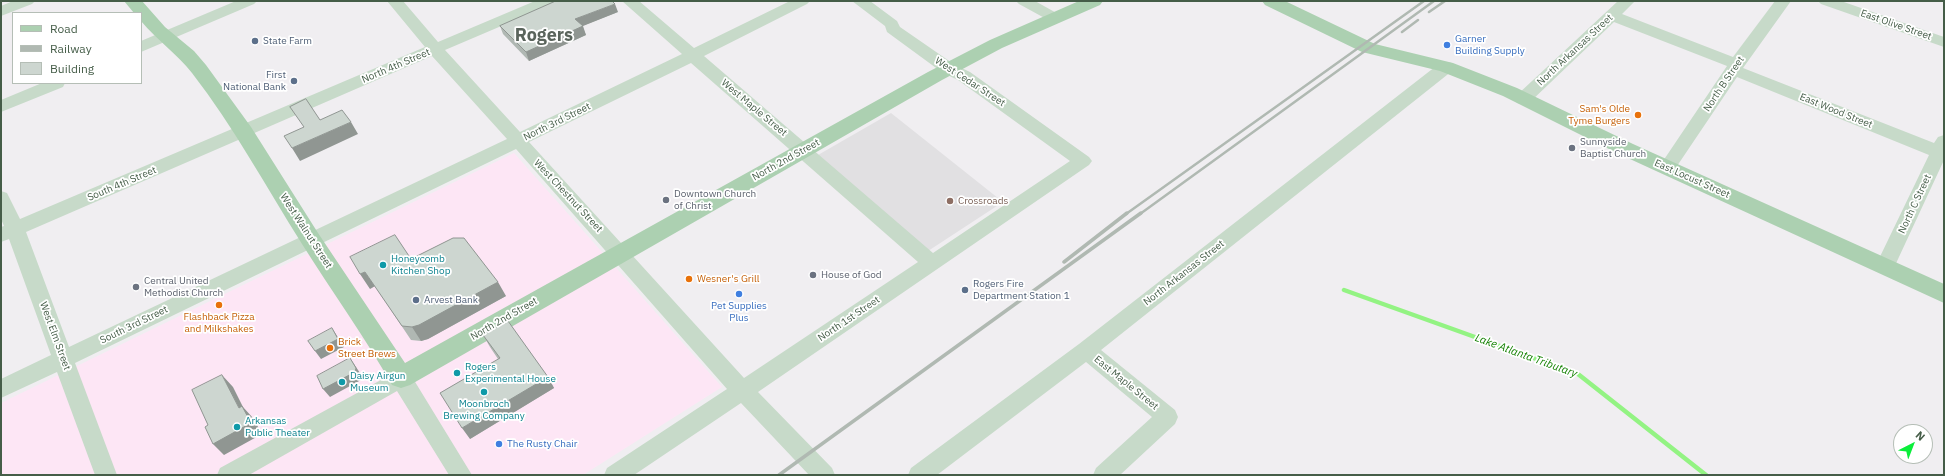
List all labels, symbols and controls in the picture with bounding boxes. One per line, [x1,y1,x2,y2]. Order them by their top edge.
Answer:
street label: East Olive Street [1859,7,1933,43]
legend [12,12,142,84]
street label: North Arkansas Street [1535,12,1615,88]
text: Road [50,21,78,36]
district label: Rogers [515,25,573,47]
place label: Garner Building Supply [1455,33,1525,56]
place label: State Farm [263,35,312,47]
marker: State Farm [250,36,260,46]
marker: Garner Building Supply [1442,40,1452,50]
text: Railway [50,41,92,56]
street label: North 4th Street [360,46,432,86]
street label: North B Street [1701,54,1747,114]
street label: West Cedar Street [933,55,1007,109]
text: Building [50,61,94,76]
place label: First National Bank [223,69,286,92]
marker: First National Bank [289,76,299,86]
street label: West Maple Street [719,77,789,139]
street label: East Wood Street [1798,91,1874,131]
street label: North 3rd Street [522,101,592,143]
place label: Sam's Olde Tyme Burgers [1568,103,1630,126]
marker: Sam's Olde Tyme Burgers [1633,110,1643,120]
place label: Sunnyside Baptist Church [1580,136,1646,160]
street label: North 2nd Street [750,137,822,183]
marker: Sunnyside Baptist Church [1567,143,1577,153]
street label: West Chestnut Street [531,157,605,235]
street label: East Locust Street [1652,157,1732,201]
street label: South 4th Street [86,164,158,204]
street label: North C Street [1896,172,1934,236]
place label: Downtown Church of Christ [674,188,756,212]
street label: West Walnut Street [277,191,335,271]
marker: Downtown Church of Christ [661,195,671,205]
place label: Crossroads [958,195,1008,207]
marker: Crossroads [945,196,955,206]
street label: North Arkansas Street [1141,238,1227,308]
place label: Honeycomb Kitchen Shop [391,253,450,276]
marker: Honeycomb Kitchen Shop [378,260,388,270]
place label: House of God [821,269,882,281]
marker: House of God [808,270,818,280]
place label: Wesner's Grill [697,273,759,285]
marker: Wesner's Grill [684,274,694,284]
place label: Central United Methodist Church [144,275,223,298]
place label: Rogers Fire Department Station 1 [973,278,1070,302]
marker: Central United Methodist Church [131,282,141,292]
marker: Rogers Fire Department Station 1 [960,285,970,295]
marker: Pet Supplies Plus [734,289,744,299]
place label: Arvest Bank [424,294,478,306]
street label: North 1st Street [816,294,882,344]
marker: Arvest Bank [411,295,421,305]
street label: North 2nd Street [468,295,540,343]
street label: West Elm Street [37,300,73,372]
marker: Flashback Pizza and Milkshakes [214,300,224,310]
place label: Pet Supplies Plus [711,300,767,324]
street label: South 3rd Street [98,303,170,347]
place label: Flashback Pizza and Milkshakes [183,311,255,334]
water label: Lake Atlanta Tributary [1473,331,1579,381]
place label: Brick Street Brews [338,336,396,360]
marker: Brick Street Brews [325,343,335,353]
street label: East Maple Street [1091,353,1161,413]
place label: Rogers Experimental House [465,361,556,384]
marker: Rogers Experimental House [452,368,462,378]
place label: Daisy Airgun Museum [350,370,406,394]
marker: Daisy Airgun Museum [337,377,347,387]
marker: Moonbroch Brewing Company [479,387,489,397]
place label: Moonbroch Brewing Company [443,398,525,422]
place label: Arkansas Public Theater [245,415,310,438]
marker: Arkansas Public Theater [232,422,242,432]
north arrow [1893,424,1933,464]
text: N [1913,428,1928,444]
place label: The Rusty Chair [507,438,577,450]
marker: The Rusty Chair [494,439,504,449]

